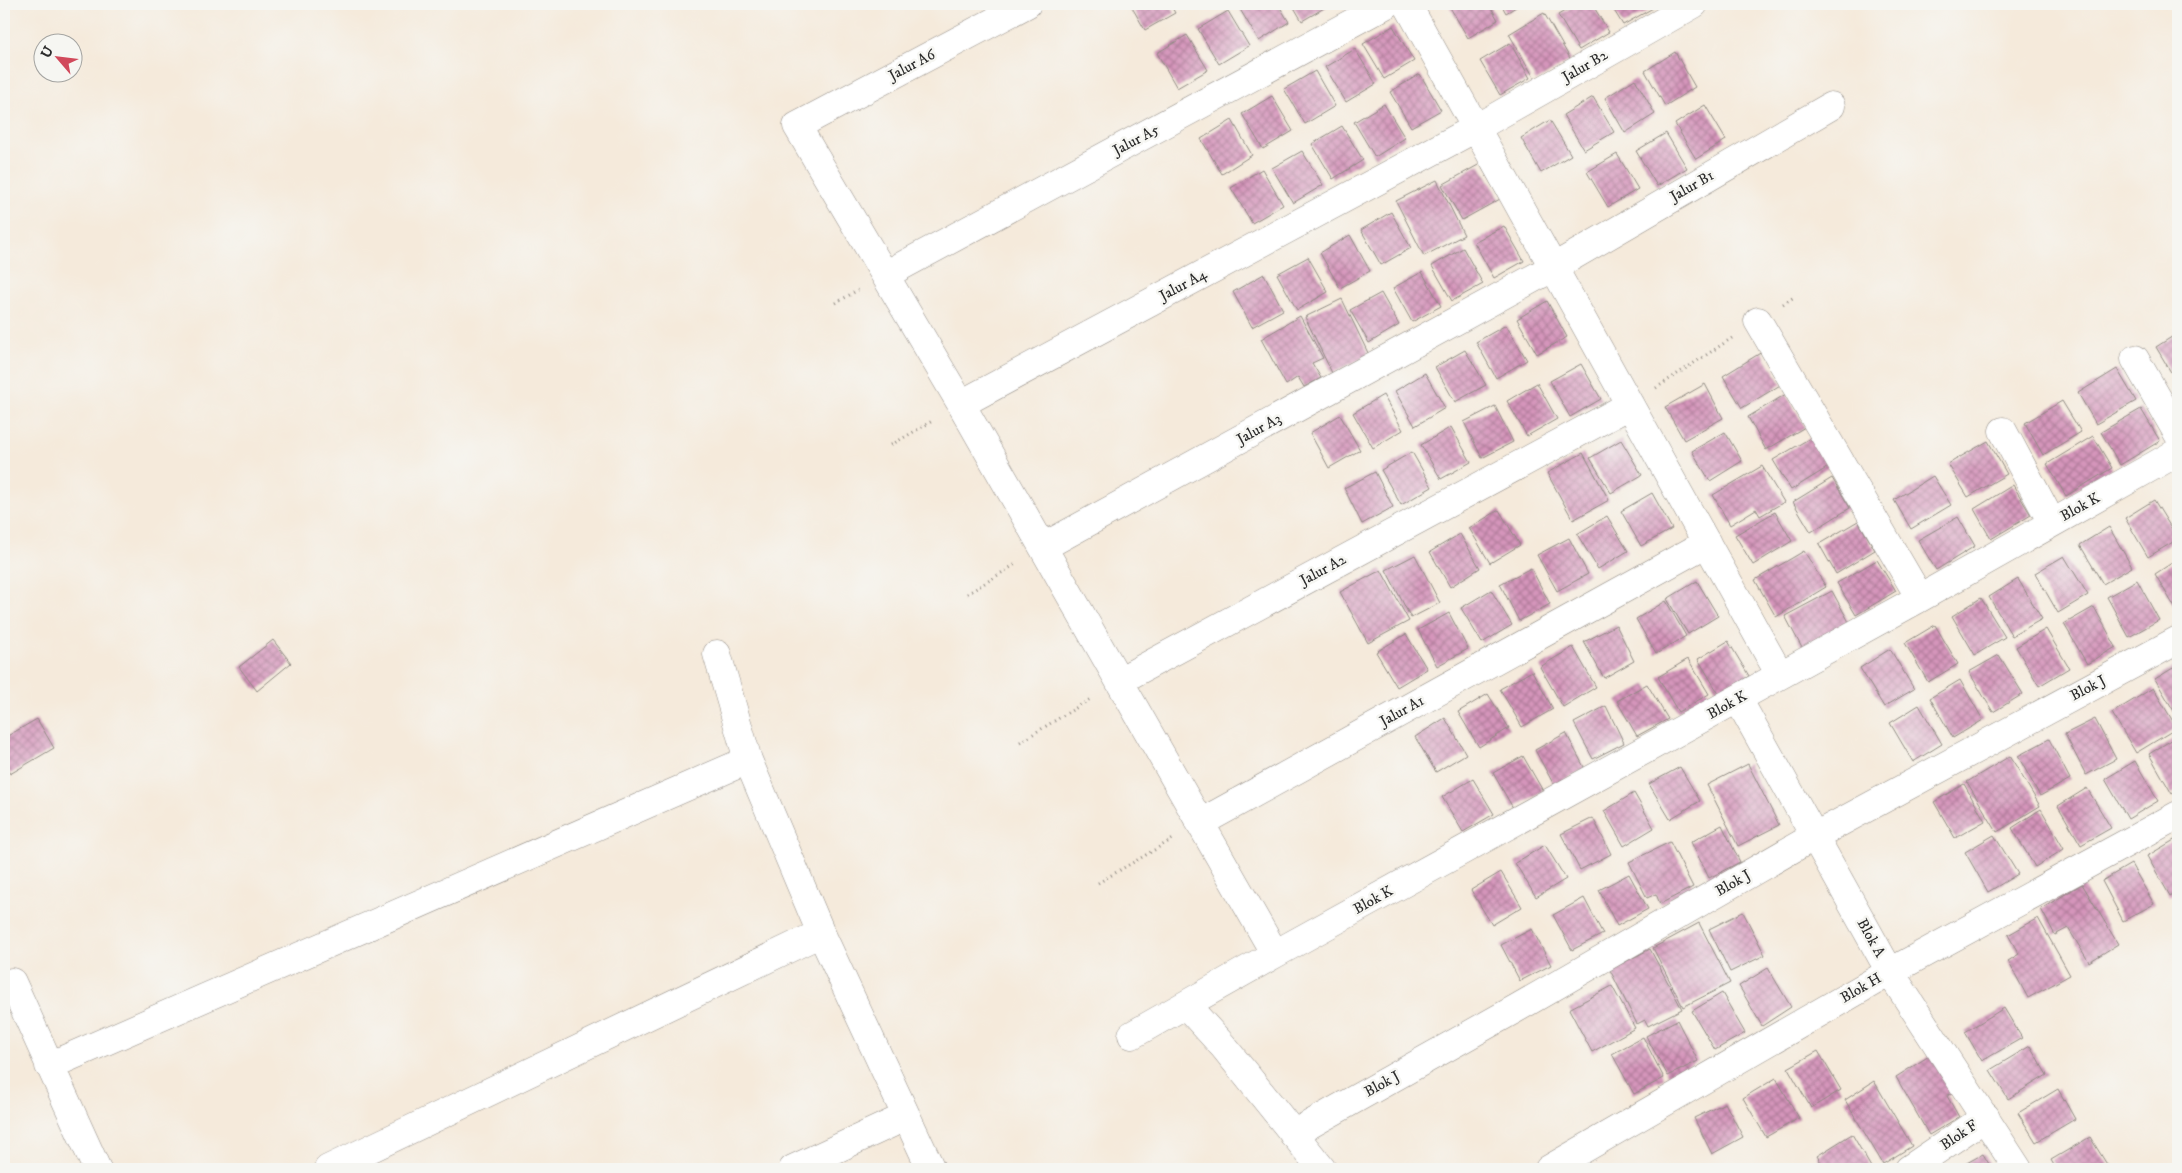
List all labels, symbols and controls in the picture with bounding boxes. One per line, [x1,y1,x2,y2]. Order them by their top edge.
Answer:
north arrow [32,32,82,82]
text: U [37,43,58,61]
street label: Jalur A6 [884,44,940,86]
street label: Jalur B2 [1557,45,1612,88]
street label: Jalur A5 [1108,120,1163,161]
street label: Jalur B1 [1665,166,1717,207]
street label: Jalur A4 [1154,265,1210,306]
street label: Jalur A3 [1232,409,1284,450]
street label: Blok K [2057,488,2104,526]
street label: Jalur A2 [1295,550,1350,591]
street label: Blok J [2067,671,2109,705]
street label: Blok K [1704,686,1751,724]
street label: Jalur A1 [1375,691,1427,732]
street label: Blok J [1712,865,1754,901]
street label: Blok K [1350,881,1397,919]
street label: Blok A [1853,915,1890,961]
street label: Blok H [1837,969,1885,1007]
street label: Blok J [1361,1067,1403,1101]
street label: Blok F [1937,1116,1981,1154]

